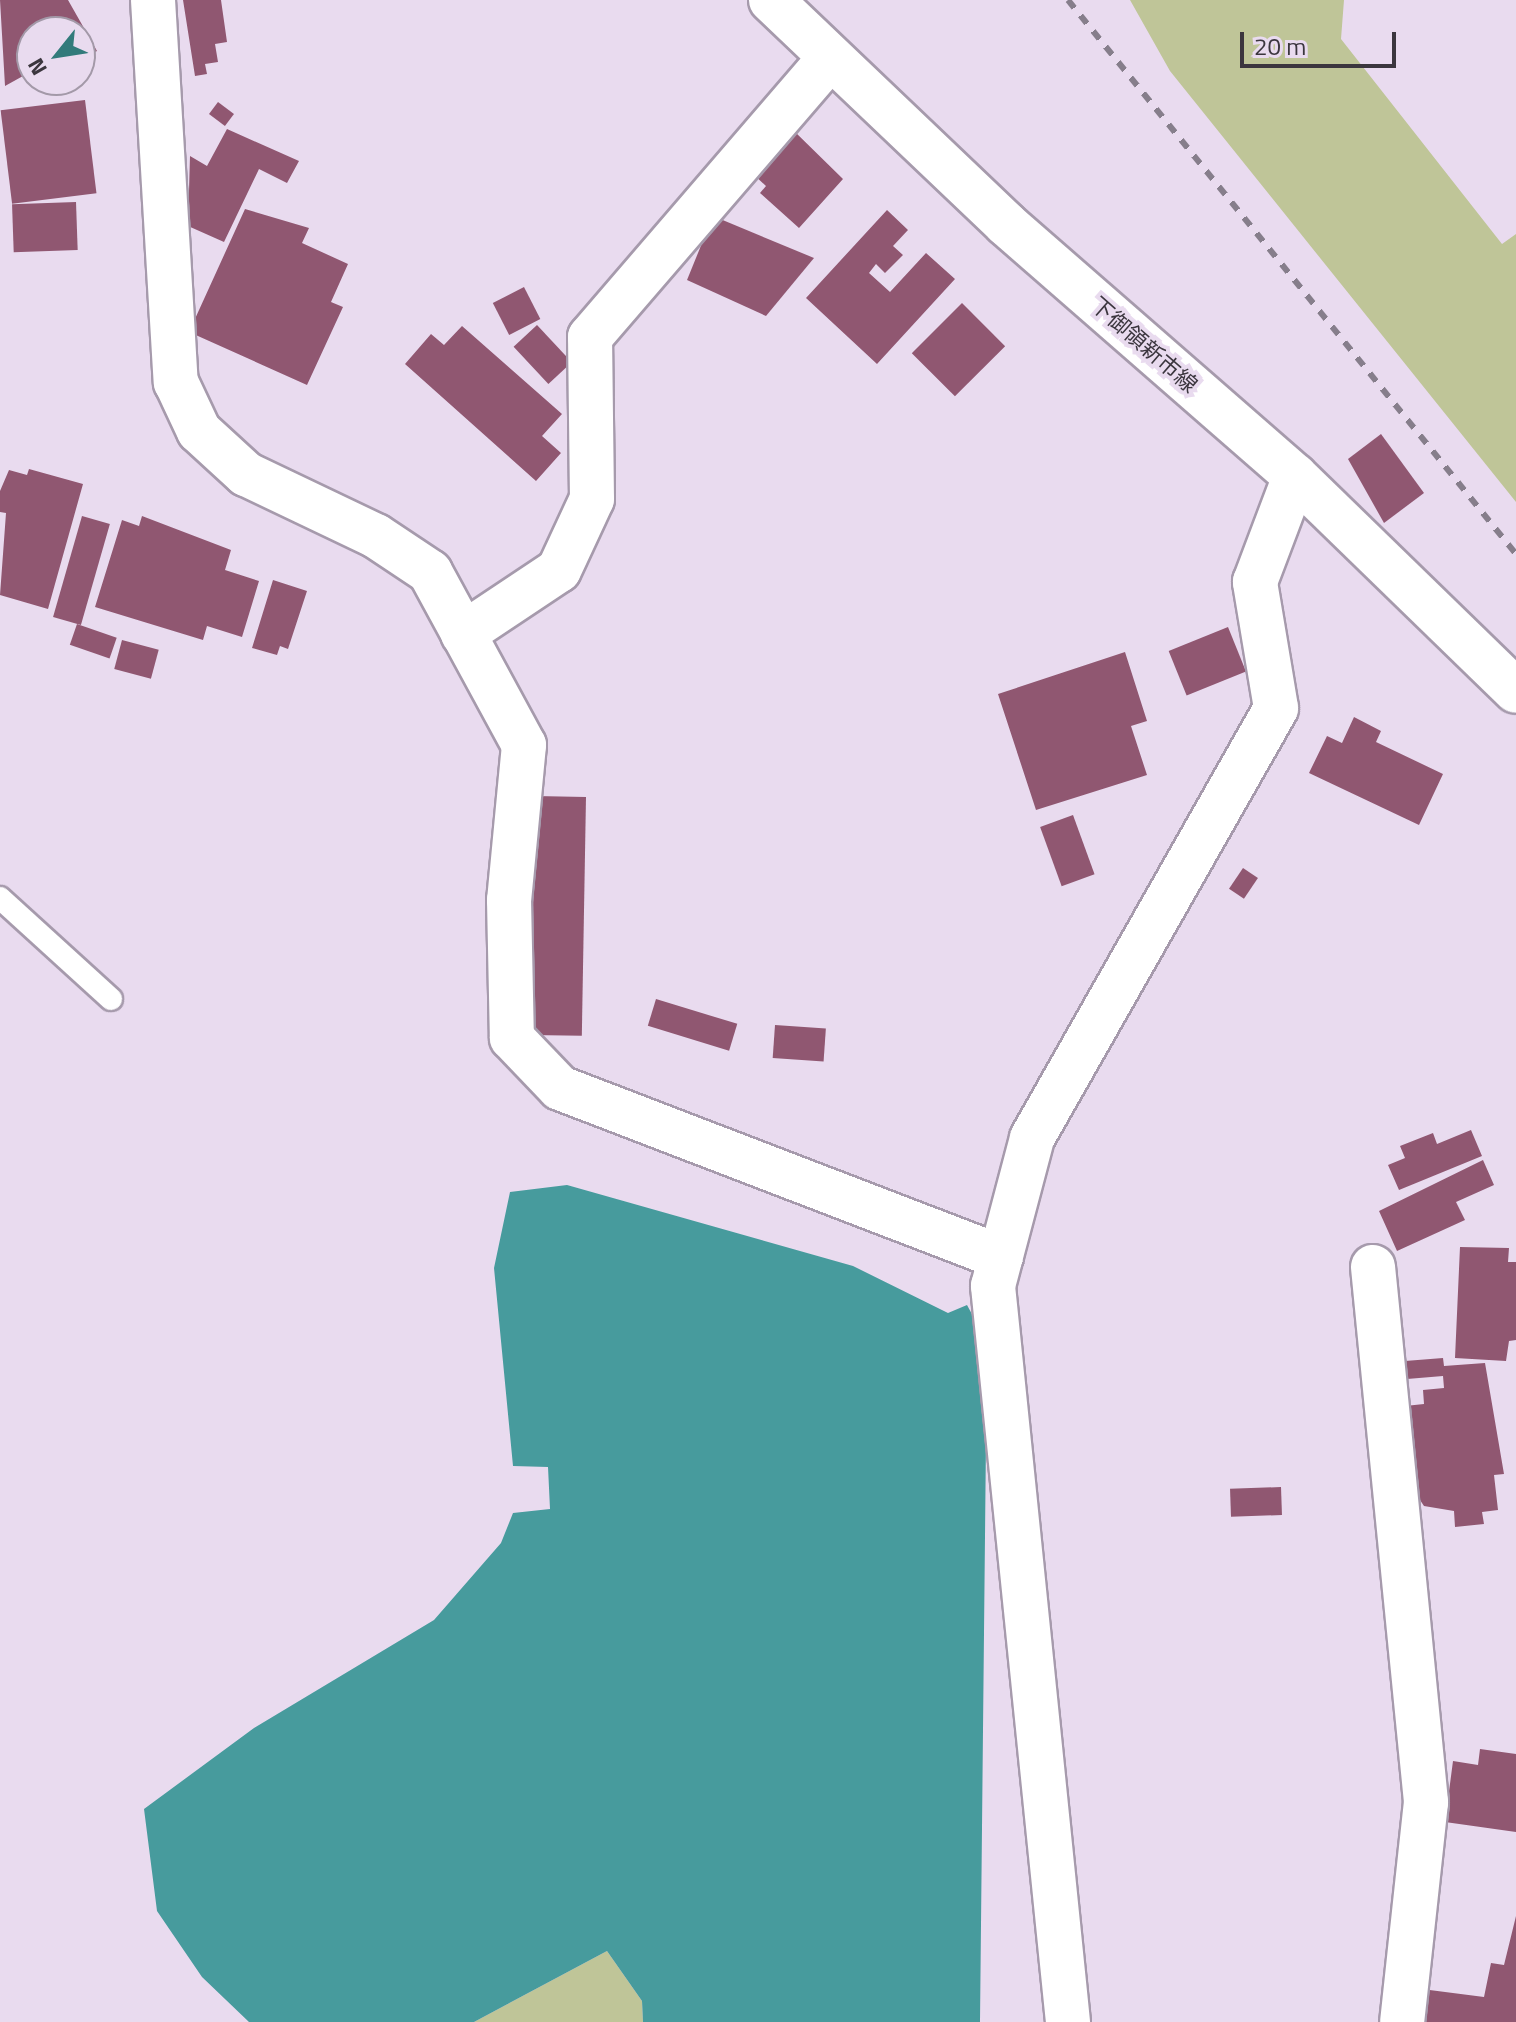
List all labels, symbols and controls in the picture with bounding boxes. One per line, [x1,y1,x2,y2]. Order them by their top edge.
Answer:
north arrow [16,16,96,96]
scale bar [1244,16,1400,66]
text: 20 m [1254,28,1306,64]
text: N [18,52,55,82]
street label: 下御領新市線 [1086,292,1202,398]

